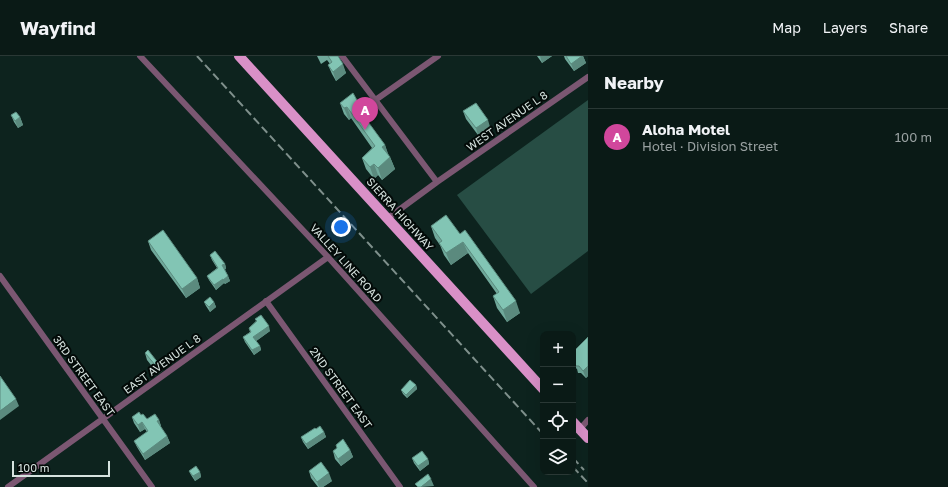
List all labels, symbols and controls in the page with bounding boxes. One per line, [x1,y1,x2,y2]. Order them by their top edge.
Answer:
text: Wayfind [20,16,96,39]
text: Map [772,19,801,36]
text: Layers [823,19,867,36]
text: Share [889,19,928,36]
text: Nearby [604,72,664,93]
street label: WEST AVENUE L 8 [464,88,550,153]
pin: A [352,97,378,130]
text: Aloha Motel [642,120,730,138]
text: A [612,129,622,145]
text: 100 m [895,129,932,145]
text: Hotel · Division Street [642,138,778,154]
street label: SIERRA HIGHWAY [364,175,436,253]
your location [331,217,351,237]
street label: VALLEY LINE ROAD [308,221,385,305]
street label: EAST AVENUE L 8 [120,331,203,396]
map controls [540,331,576,475]
button: + [540,331,576,367]
street label: 3RD STREET EAST [51,333,118,419]
street label: 2ND STREET EAST [308,345,375,431]
button: − [540,367,576,403]
button: locate [540,403,576,439]
button: layers [540,439,576,475]
scale bar [12,459,110,478]
text: 100 m [18,461,49,474]

